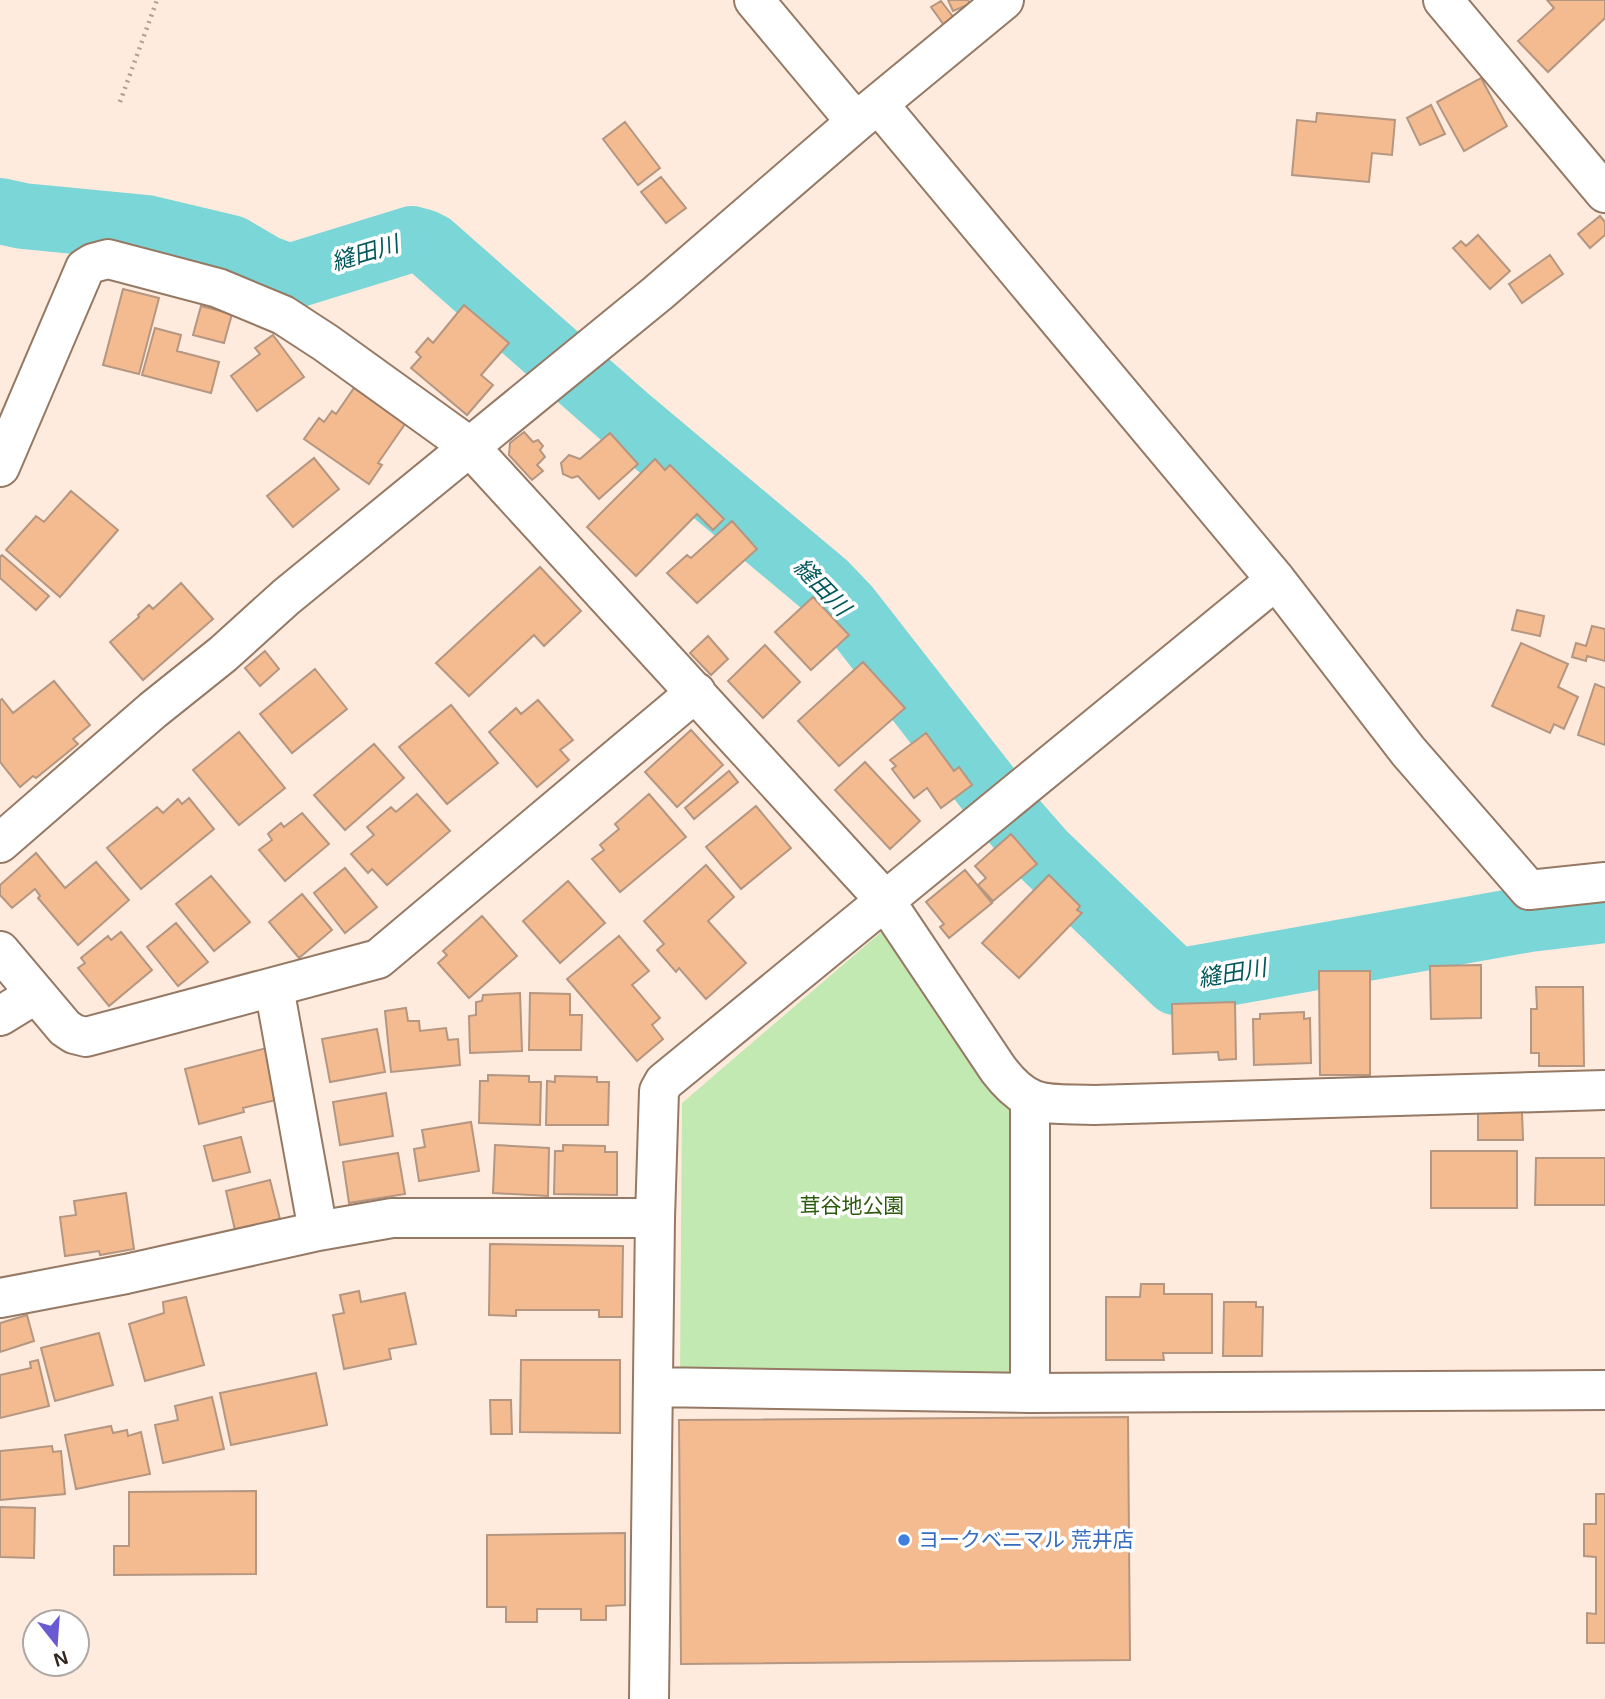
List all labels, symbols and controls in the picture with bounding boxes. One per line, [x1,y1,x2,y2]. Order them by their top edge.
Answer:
water label: 縫田川 [328,230,405,276]
water label: 縫田川 [789,553,857,623]
water label: 縫田川 [1196,954,1271,992]
park label: 茸谷地公園 [800,1194,905,1217]
place label: ヨークベニマル 荒井店 [918,1528,1134,1551]
marker: ヨークベニマル 荒井店 [896,1532,912,1548]
north arrow [21,1608,91,1678]
text: N [51,1647,70,1671]

